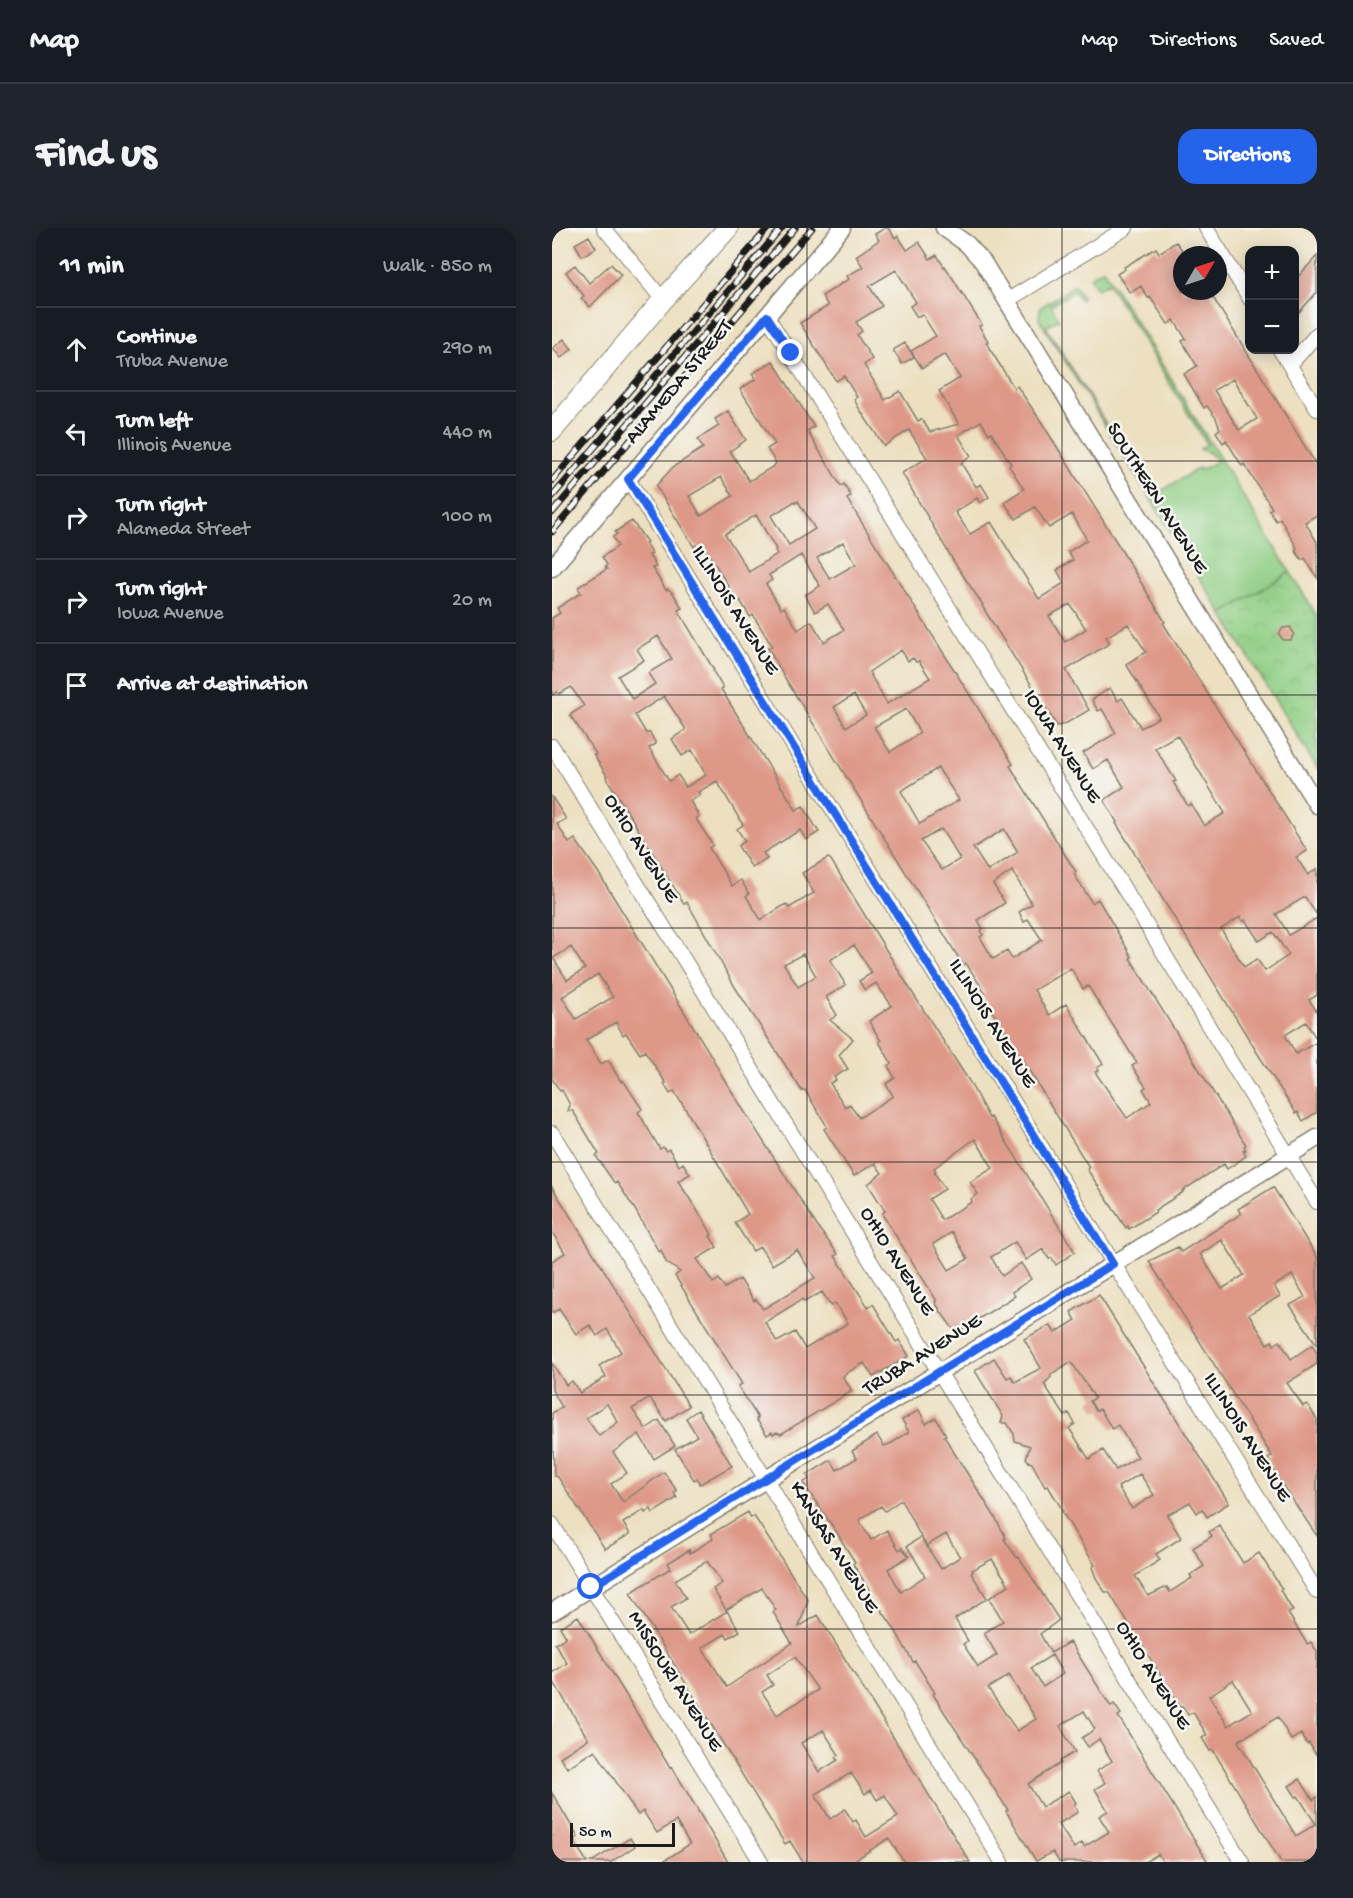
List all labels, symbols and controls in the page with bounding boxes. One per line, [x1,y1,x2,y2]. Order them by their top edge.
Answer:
text: Map [30,25,79,58]
text: Map [1081,29,1118,54]
text: Directions [1151,29,1236,54]
text: Saved [1269,29,1323,54]
button: Directions [1178,129,1317,184]
text: Find us [36,132,156,181]
north arrow [1173,246,1227,300]
map controls [1245,246,1299,354]
button: + [1245,246,1299,300]
text: 11 min [60,252,124,283]
text: Walk · 850 m [383,256,492,279]
button: − [1245,300,1299,354]
street label: ALAMEDA STREET [621,315,740,450]
text: Continue [117,325,197,351]
icon: ahead [60,333,93,366]
text: 290 m [442,338,492,361]
route end [777,339,803,365]
text: Truba Avenue [117,351,228,374]
text: Turn left [117,409,191,435]
icon: left [60,417,93,450]
street label: SOUTHERN AVENUE [1099,419,1213,580]
text: 440 m [443,422,492,445]
text: Illinois Avenue [117,435,231,458]
text: Turn right [117,493,205,519]
icon: right [60,501,93,534]
text: 100 m [442,506,492,529]
text: Alameda Street [117,519,250,542]
street label: ILLINOIS AVENUE [684,542,784,681]
text: Turn right [117,577,205,603]
icon: right [60,585,93,618]
text: 20 m [452,590,492,613]
text: Iowa Avenue [117,603,224,626]
icon: arrive [60,669,93,702]
text: Arrive at destination [117,672,307,698]
street label: IOWA AVENUE [1016,686,1106,809]
street label: OHIO AVENUE [597,790,684,909]
street label: ILLINOIS AVENUE [941,955,1041,1094]
street label: OHIO AVENUE [853,1203,940,1322]
street label: TRUBA AVENUE [858,1309,988,1403]
street label: ILLINOIS AVENUE [1196,1369,1296,1508]
street label: KANSAS AVENUE [783,1478,884,1619]
route start [577,1573,603,1599]
street label: MISSOURI AVENUE [621,1607,728,1758]
street label: OHIO AVENUE [1109,1617,1196,1736]
scale bar [570,1820,675,1848]
text: 50 m [579,1824,612,1843]

